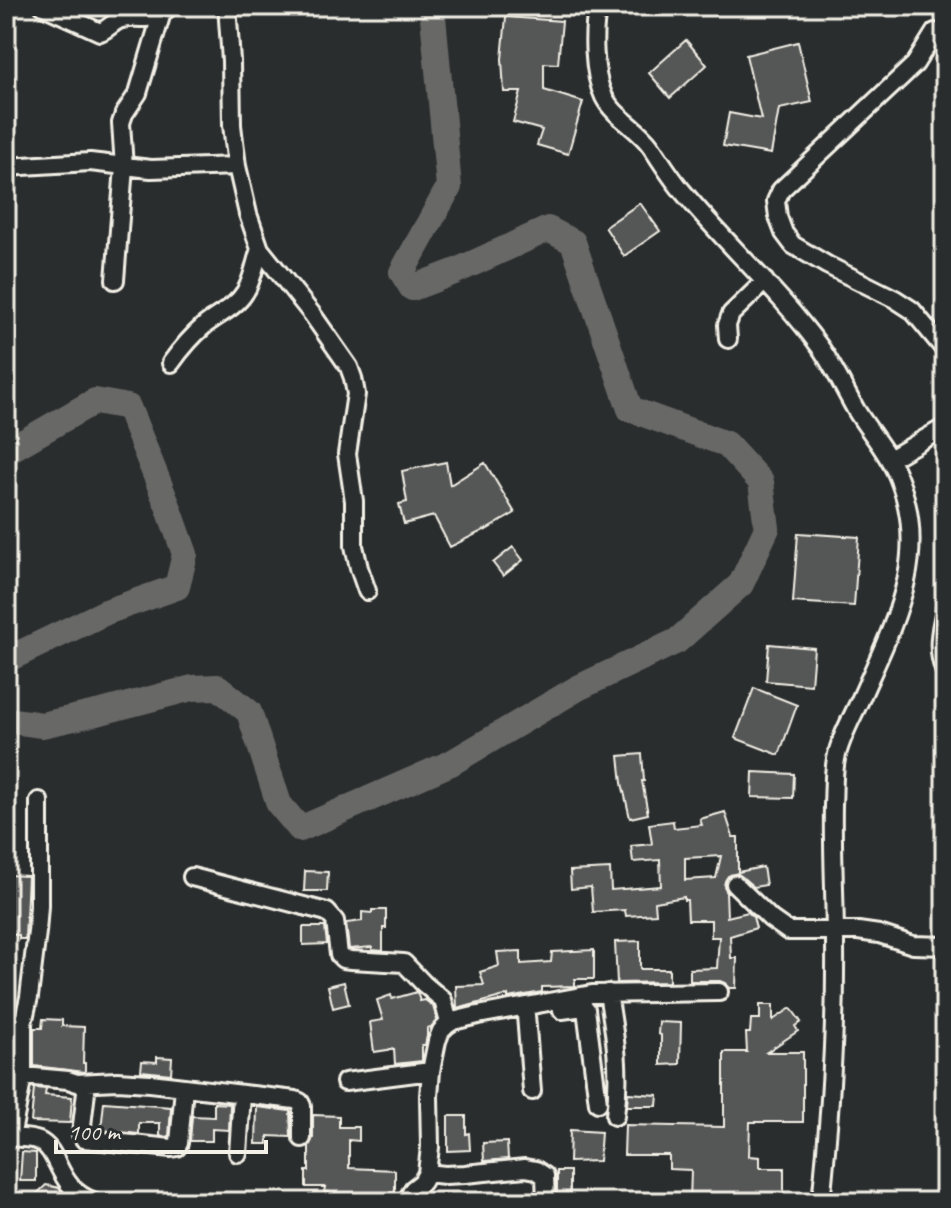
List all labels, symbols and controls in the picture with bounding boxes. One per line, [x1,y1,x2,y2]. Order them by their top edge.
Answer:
scale bar [56,1104,266,1154]
text: 100 m [68,1117,122,1147]

